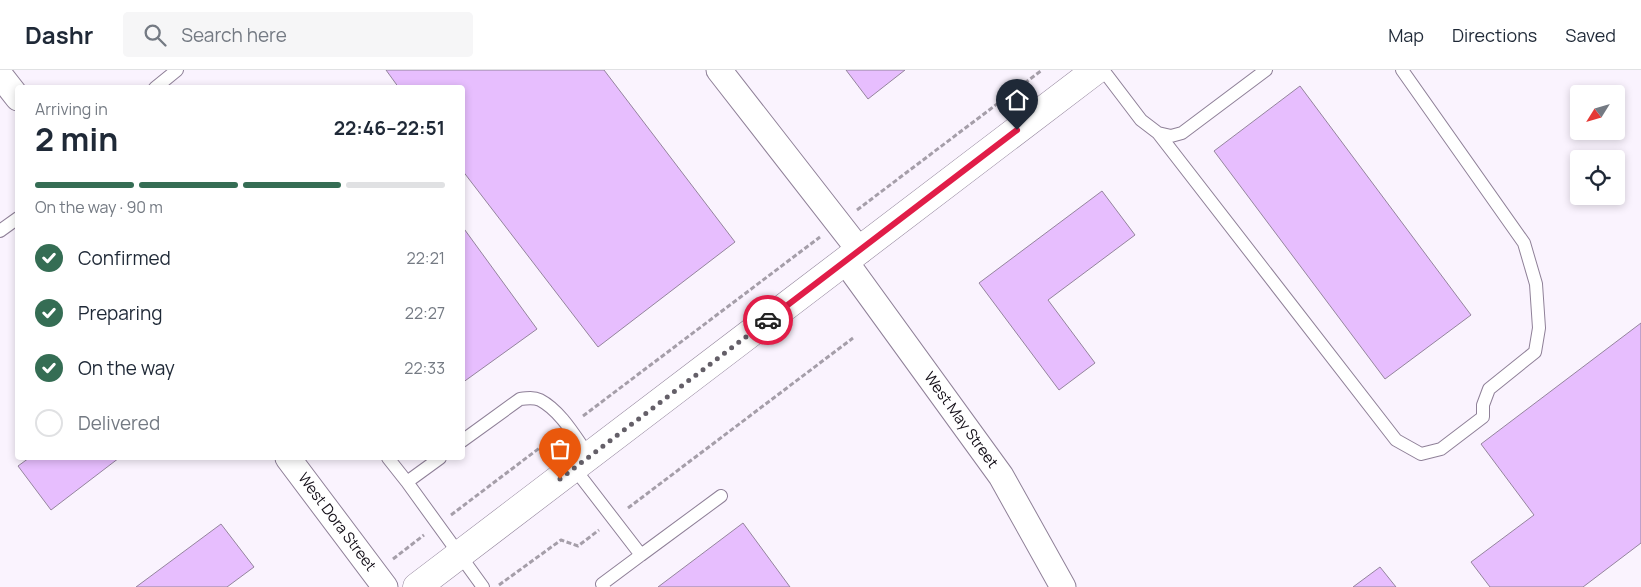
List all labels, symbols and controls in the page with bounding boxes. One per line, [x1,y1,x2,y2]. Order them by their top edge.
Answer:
search box [123,12,473,57]
text: Dashr [25,18,93,51]
icon: search [141,21,169,49]
text: Search here [181,22,287,48]
text: Map [1388,23,1424,47]
text: Directions [1452,23,1537,47]
text: Saved [1565,23,1616,47]
pin [996,79,1038,130]
north arrow [1570,85,1625,140]
map controls [1570,85,1625,205]
icon: home [1003,86,1031,114]
text: Arriving in [35,98,108,120]
text: 22:46–22:51 [334,115,445,141]
text: 2 min [35,117,118,161]
button: locate [1570,150,1625,205]
text: On the way · 90 m [35,196,163,218]
icon: check [35,244,63,272]
text: Confirmed [78,245,171,271]
text: 22:21 [407,247,445,269]
courier [743,295,793,345]
icon: check [35,299,63,327]
text: Preparing [78,300,163,326]
text: 22:27 [405,302,445,324]
icon: car [754,306,782,334]
icon: check [35,354,63,382]
text: On the way [78,355,175,381]
text: 22:33 [404,357,445,379]
street label: West May Street [919,367,1003,472]
text: Delivered [78,410,160,436]
pin [539,428,581,479]
icon: bag [546,435,574,463]
street label: West Dora Street [293,468,381,575]

